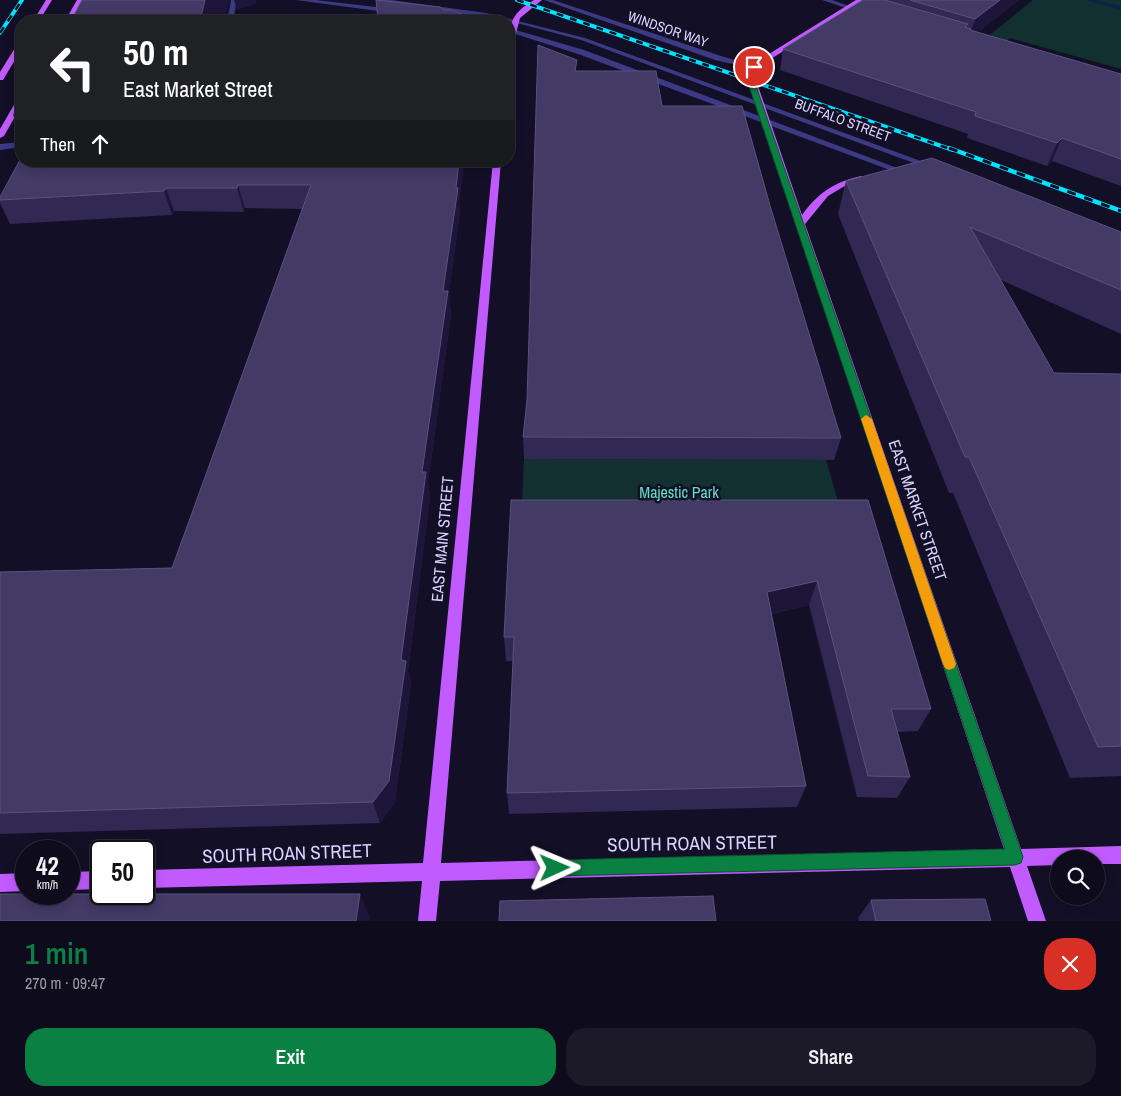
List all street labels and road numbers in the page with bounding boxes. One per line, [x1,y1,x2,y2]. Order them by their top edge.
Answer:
street label: WINDSOR WAY [626,7,711,51]
street label: BUFFALO STREET [793,94,893,146]
street label: EAST MARKET STREET [884,437,952,583]
street label: EAST MAIN STREET [426,475,458,603]
street label: SOUTH ROAN STREET [607,829,778,857]
street label: SOUTH ROAN STREET [202,837,373,869]

